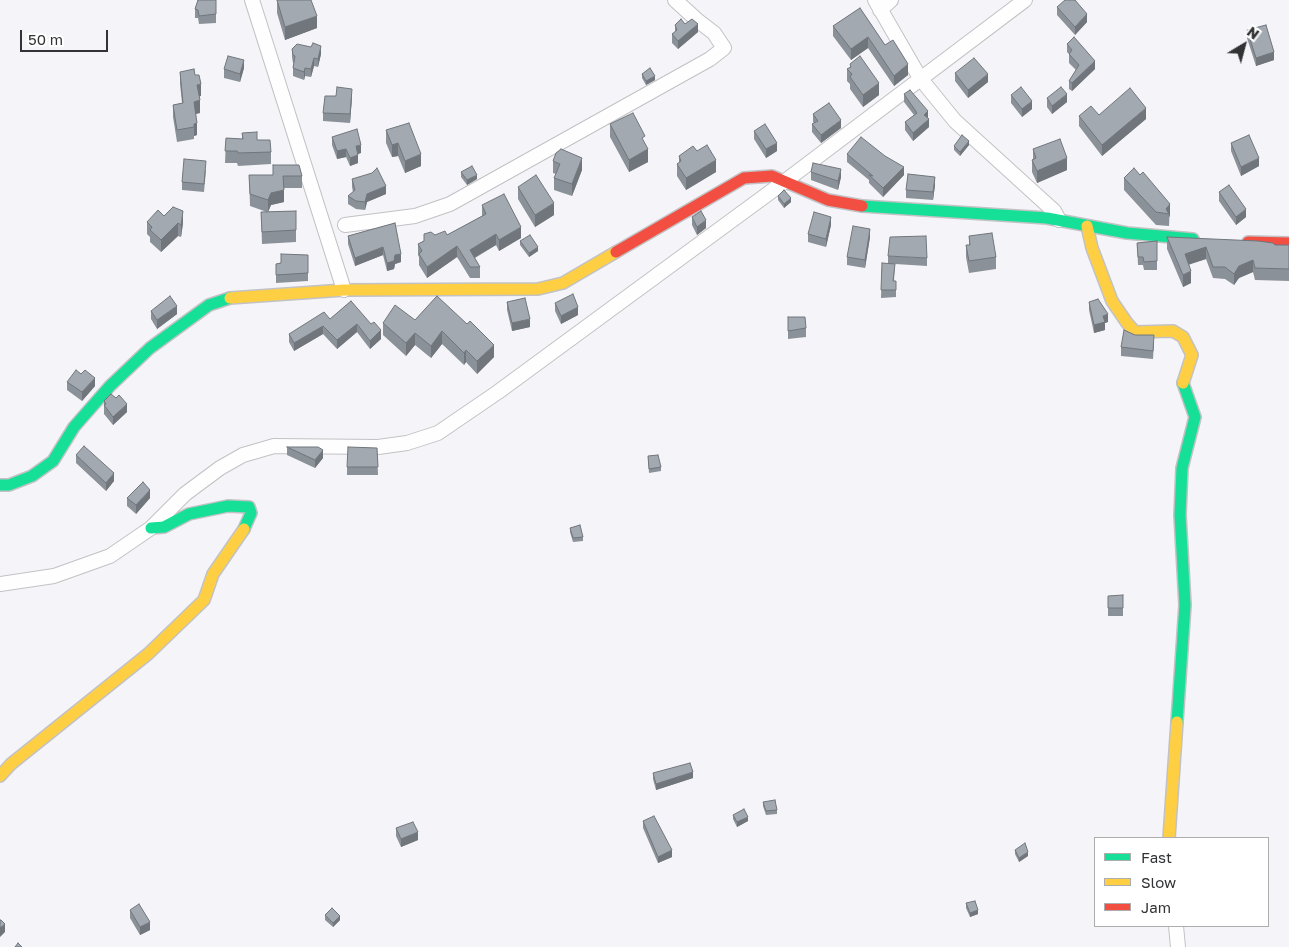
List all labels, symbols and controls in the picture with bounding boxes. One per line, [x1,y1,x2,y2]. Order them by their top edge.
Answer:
scale bar [22,20,110,52]
north arrow [1219,20,1269,70]
text: N [1244,23,1263,43]
text: 50 m [28,30,63,48]
legend [1094,837,1269,927]
text: Fast [1141,848,1172,866]
text: Slow [1141,873,1176,891]
text: Jam [1141,898,1171,916]

